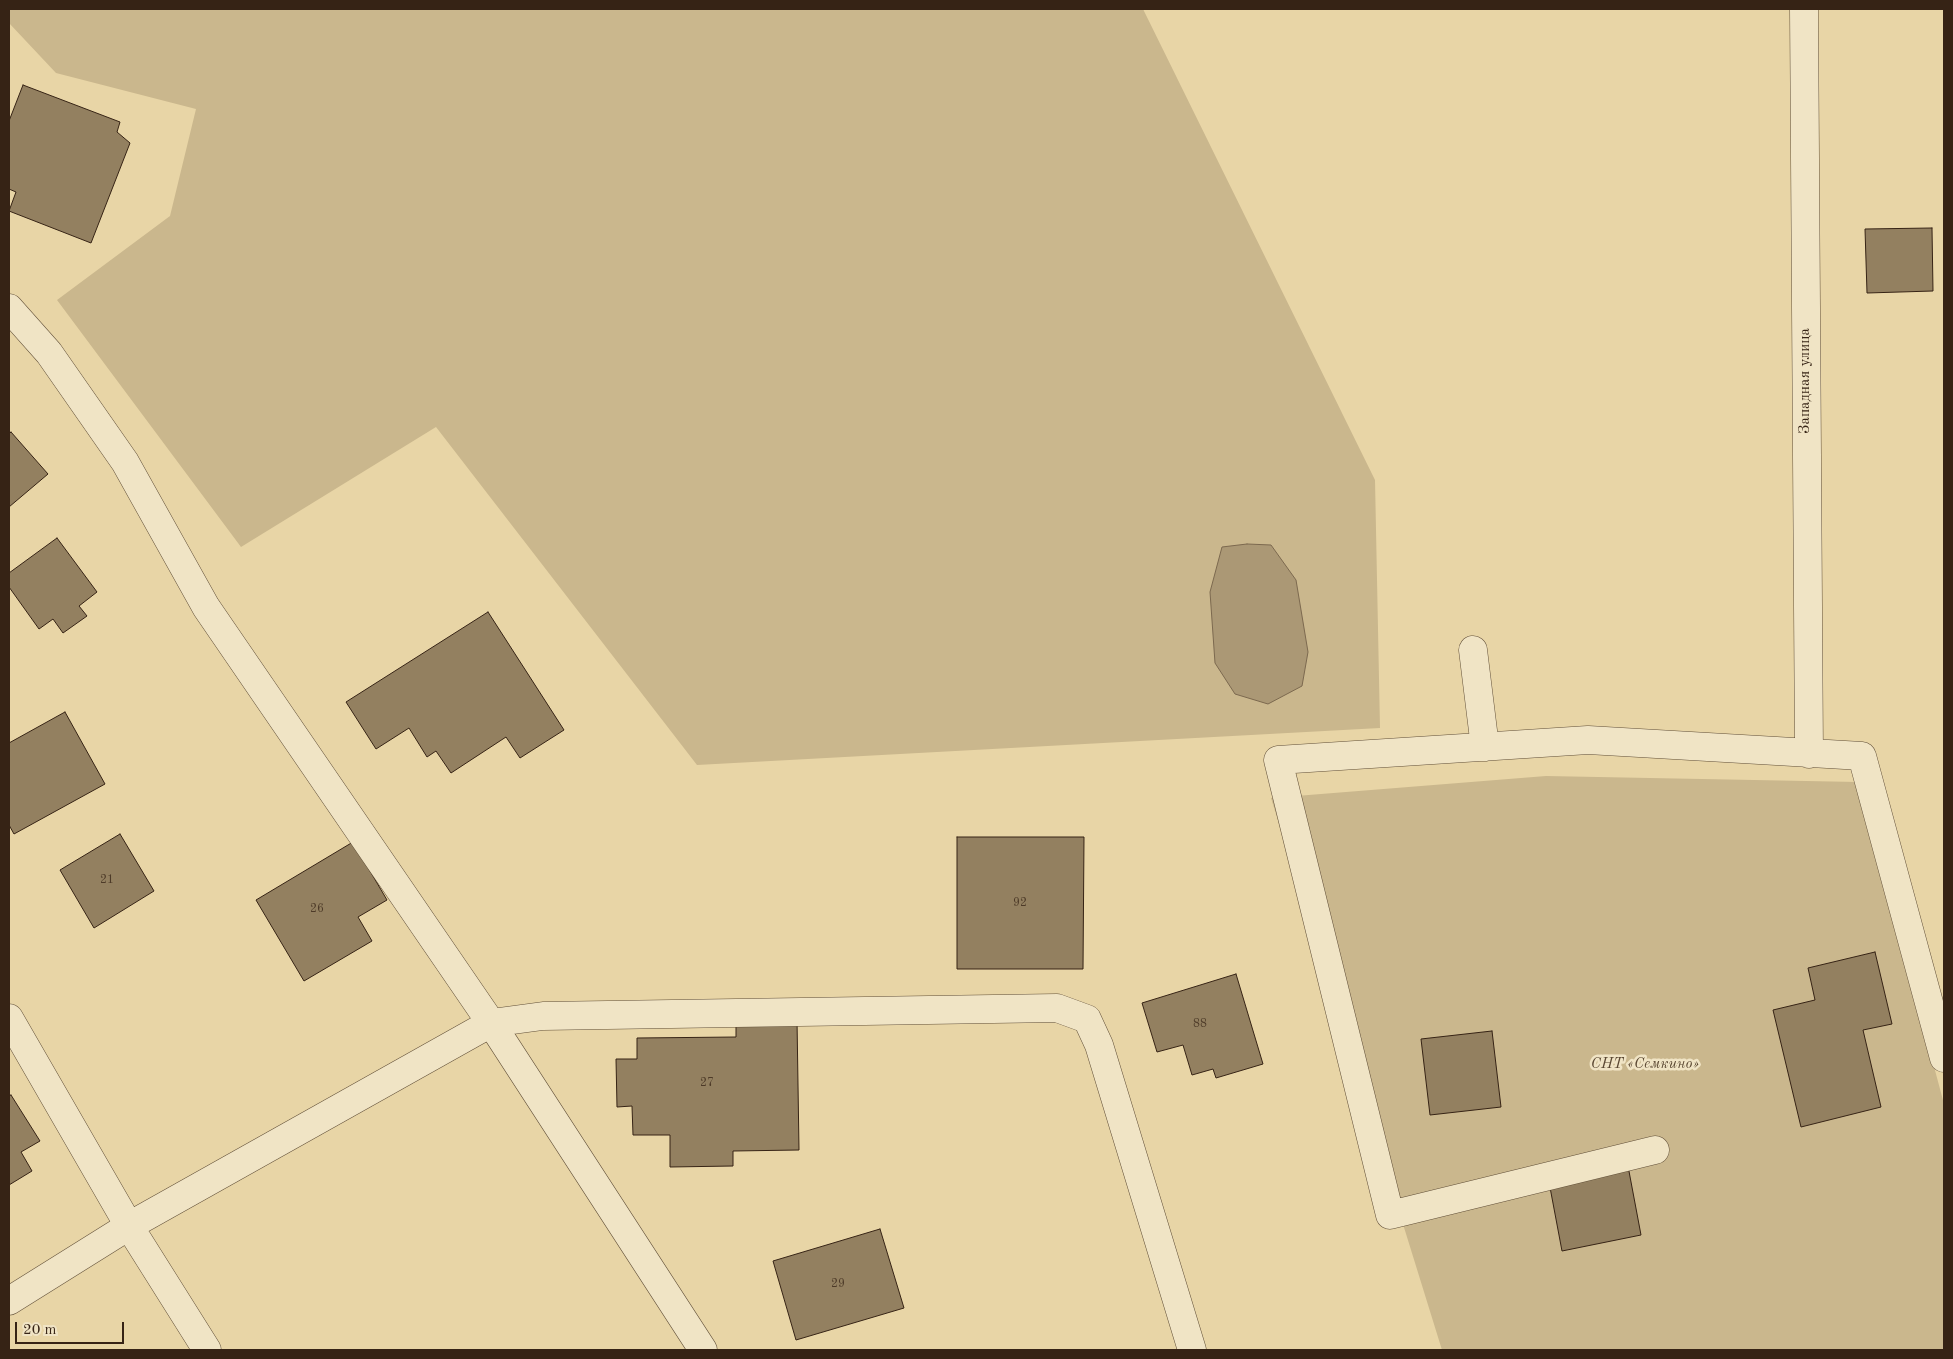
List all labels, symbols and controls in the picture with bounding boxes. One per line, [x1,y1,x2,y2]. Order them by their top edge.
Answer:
street label: Западная улица [1796,328,1814,434]
house number: 21 [100,873,114,887]
house number: 92 [1013,896,1027,910]
house number: 26 [310,902,324,916]
house number: 88 [1193,1017,1207,1031]
park label: СНТ «Семкино» [1591,1055,1699,1073]
house number: 27 [700,1076,714,1090]
house number: 29 [831,1277,845,1291]
scale bar [18,1312,126,1344]
text: 20 m [23,1323,57,1338]

